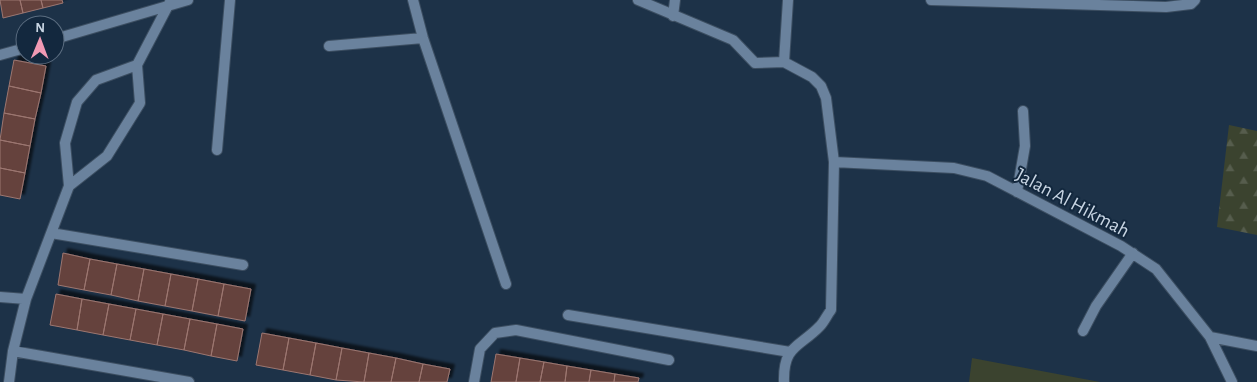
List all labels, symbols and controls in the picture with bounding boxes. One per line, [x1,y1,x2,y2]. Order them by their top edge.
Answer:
north arrow [15,15,65,65]
text: N [35,21,45,35]
street label: Jalan Al Hikmah [1012,165,1133,241]

